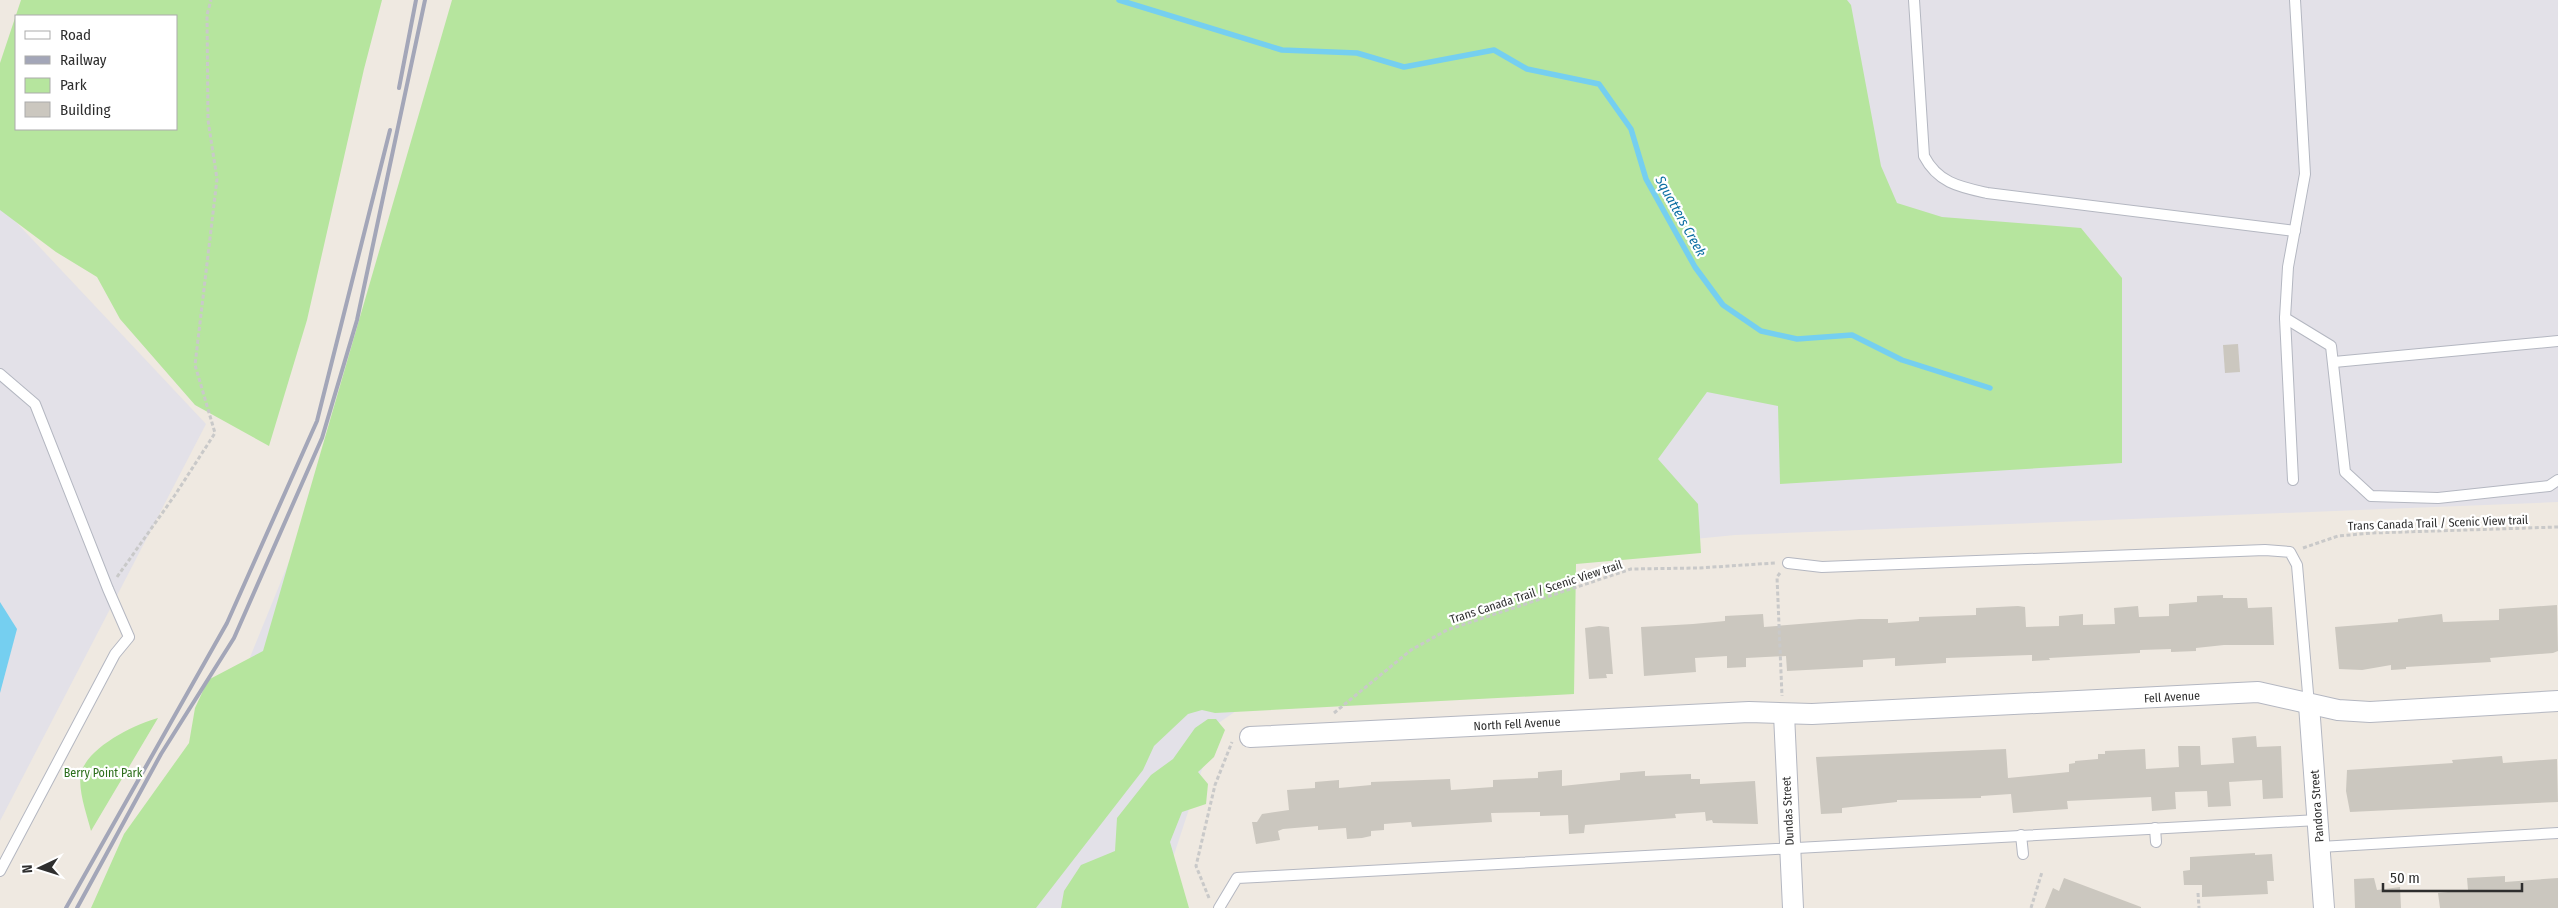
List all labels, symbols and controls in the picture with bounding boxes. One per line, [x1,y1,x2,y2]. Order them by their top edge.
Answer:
legend [15,15,178,130]
text: Road [60,26,91,44]
text: Railway [60,51,107,69]
text: Park [60,76,87,94]
text: Building [60,101,111,119]
water label: Squatters Creek [1651,172,1710,260]
street label: Trans Canada Trail / Scenic View trail [2348,513,2528,533]
street label: Trans Canada Trail / Scenic View trail [1448,557,1624,627]
street label: Fell Avenue [2144,689,2200,705]
street label: North Fell Avenue [1473,715,1561,733]
park label: Berry Point Park [64,766,143,780]
street label: Pandora Street [2307,769,2327,843]
street label: Dundas Street [1779,776,1797,846]
north arrow [15,843,65,893]
scale bar [2383,860,2522,892]
text: N [19,864,36,874]
text: 50 m [2390,869,2420,887]

